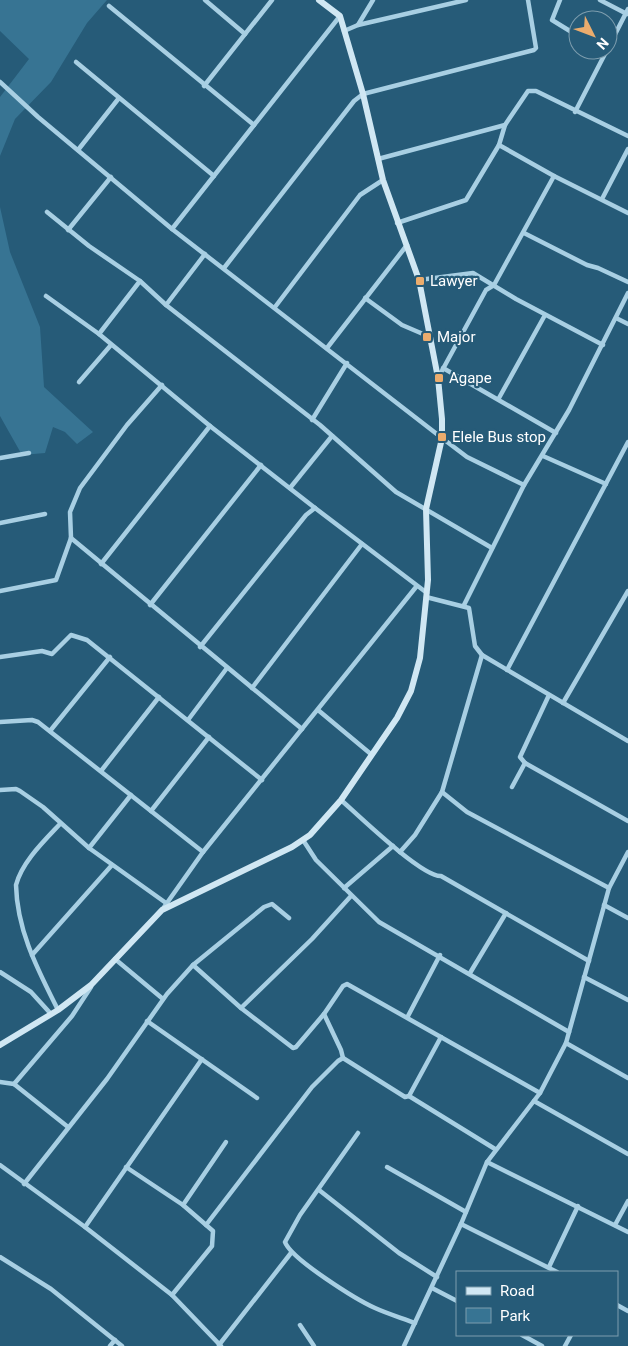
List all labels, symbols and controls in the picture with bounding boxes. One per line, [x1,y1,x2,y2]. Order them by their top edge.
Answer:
north arrow [568,10,618,60]
text: N [593,35,612,53]
place label: Lawyer [430,272,478,290]
marker: Lawyer [414,275,426,287]
place label: Major [437,328,475,346]
marker: Major [421,331,433,343]
place label: Agape [449,369,492,387]
marker: Agape [433,372,445,384]
place label: Elele Bus stop [452,428,546,446]
marker: Elele Bus stop [436,431,448,443]
legend [456,1271,618,1336]
text: Road [500,1282,534,1300]
text: Park [500,1307,531,1325]

